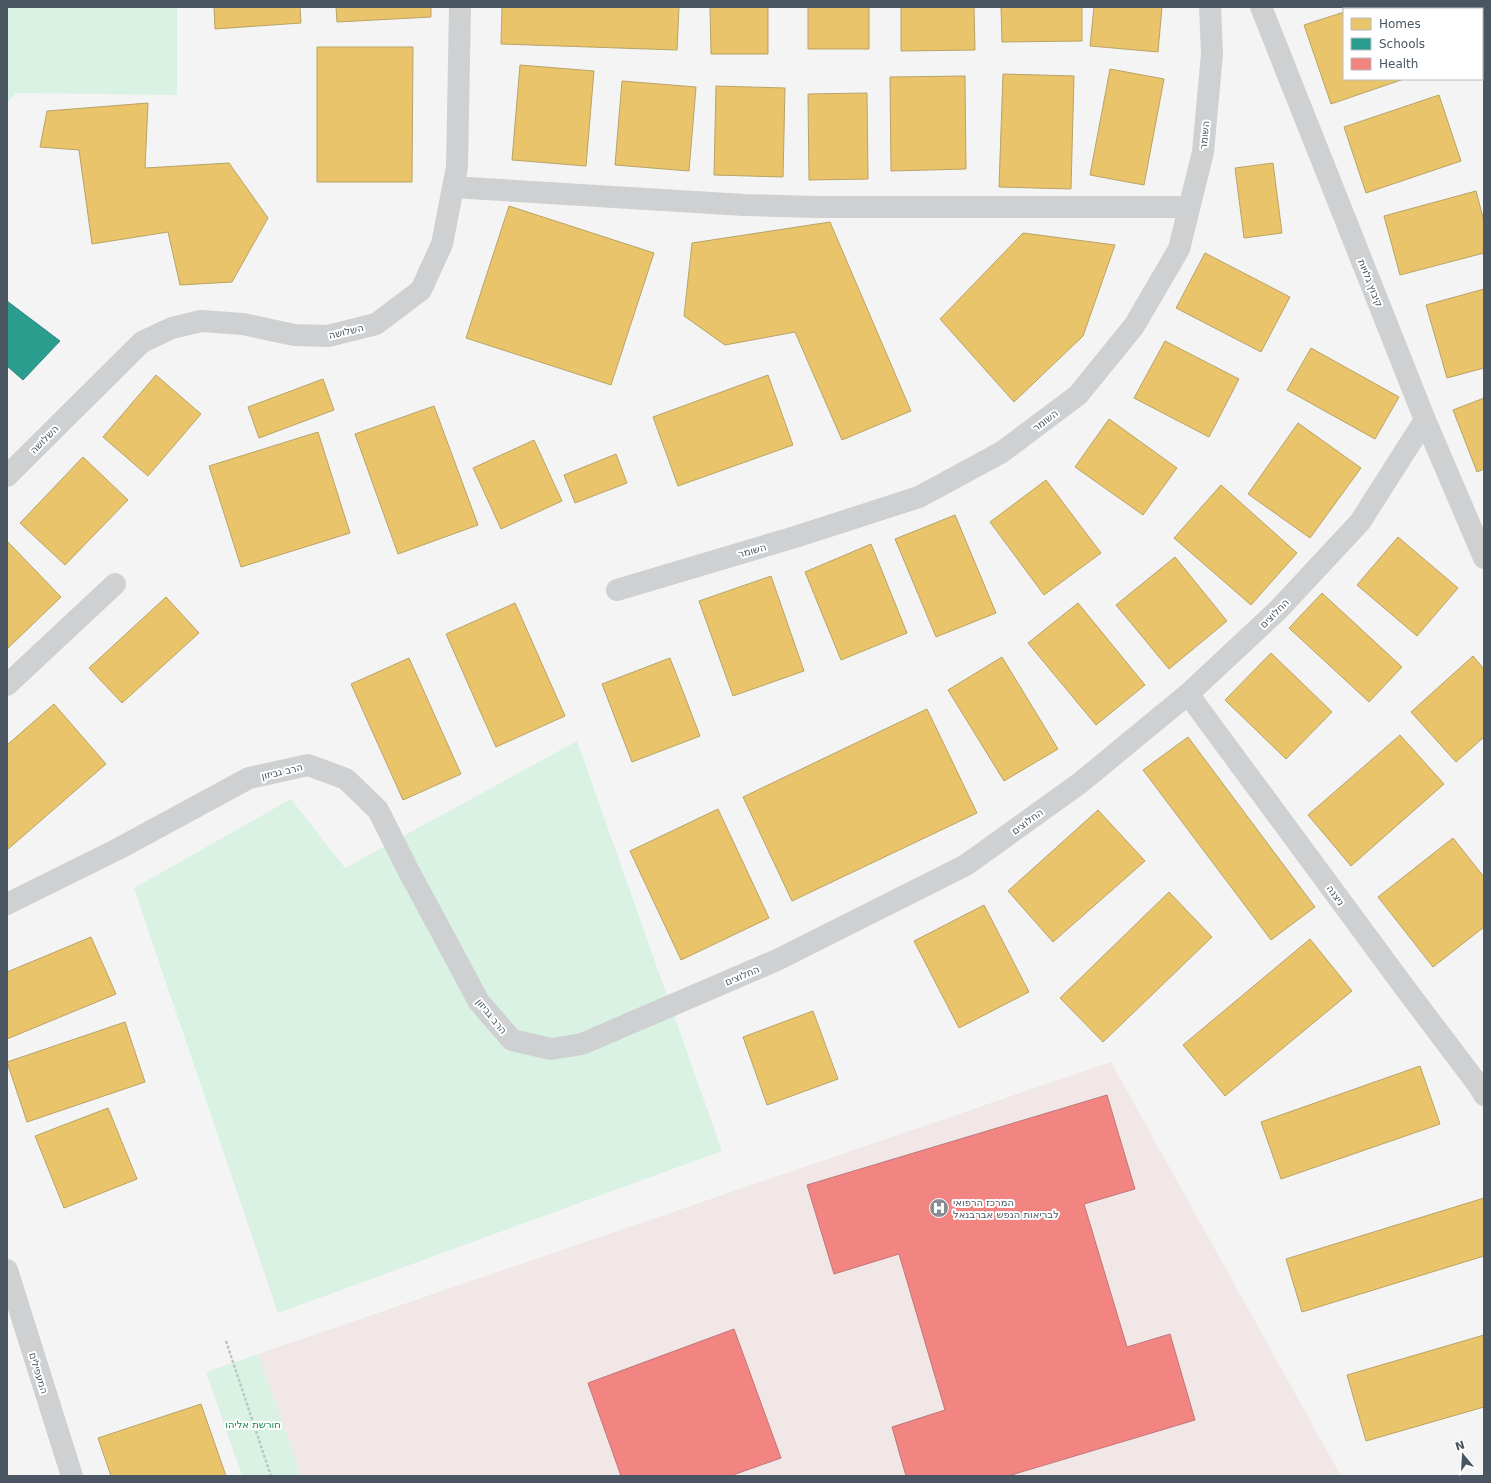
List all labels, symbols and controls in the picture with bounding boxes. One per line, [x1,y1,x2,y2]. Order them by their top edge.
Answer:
legend [1343,8,1483,80]
text: Homes [1379,17,1421,31]
text: Schools [1379,37,1425,51]
text: Health [1379,57,1418,71]
street label: השומר [1198,120,1211,150]
street label: קיבוץ גלויות [1356,258,1385,309]
street label: השלושה [328,322,365,341]
street label: השומר [1030,407,1060,433]
street label: השלושה [28,423,61,456]
street label: השומר [737,541,767,560]
street label: החלוצים [1258,597,1291,630]
street label: הרב גביזון [260,761,304,782]
street label: החלוצים [1009,806,1045,837]
street label: ניצנה [1324,883,1347,908]
street label: החלוצים [723,963,761,988]
street label: הרב גביזון [474,996,509,1036]
hospital icon: המרכז הרפואי לבריאות הנפש אברבנאל [928,1197,950,1219]
place label: המרכז הרפואי לבריאות הנפש אברבנאל [953,1197,1059,1220]
street label: המעפילים [27,1351,50,1395]
park label: חורשת אליהו [225,1419,281,1430]
north arrow [1443,1435,1483,1475]
text: N [1454,1438,1466,1454]

